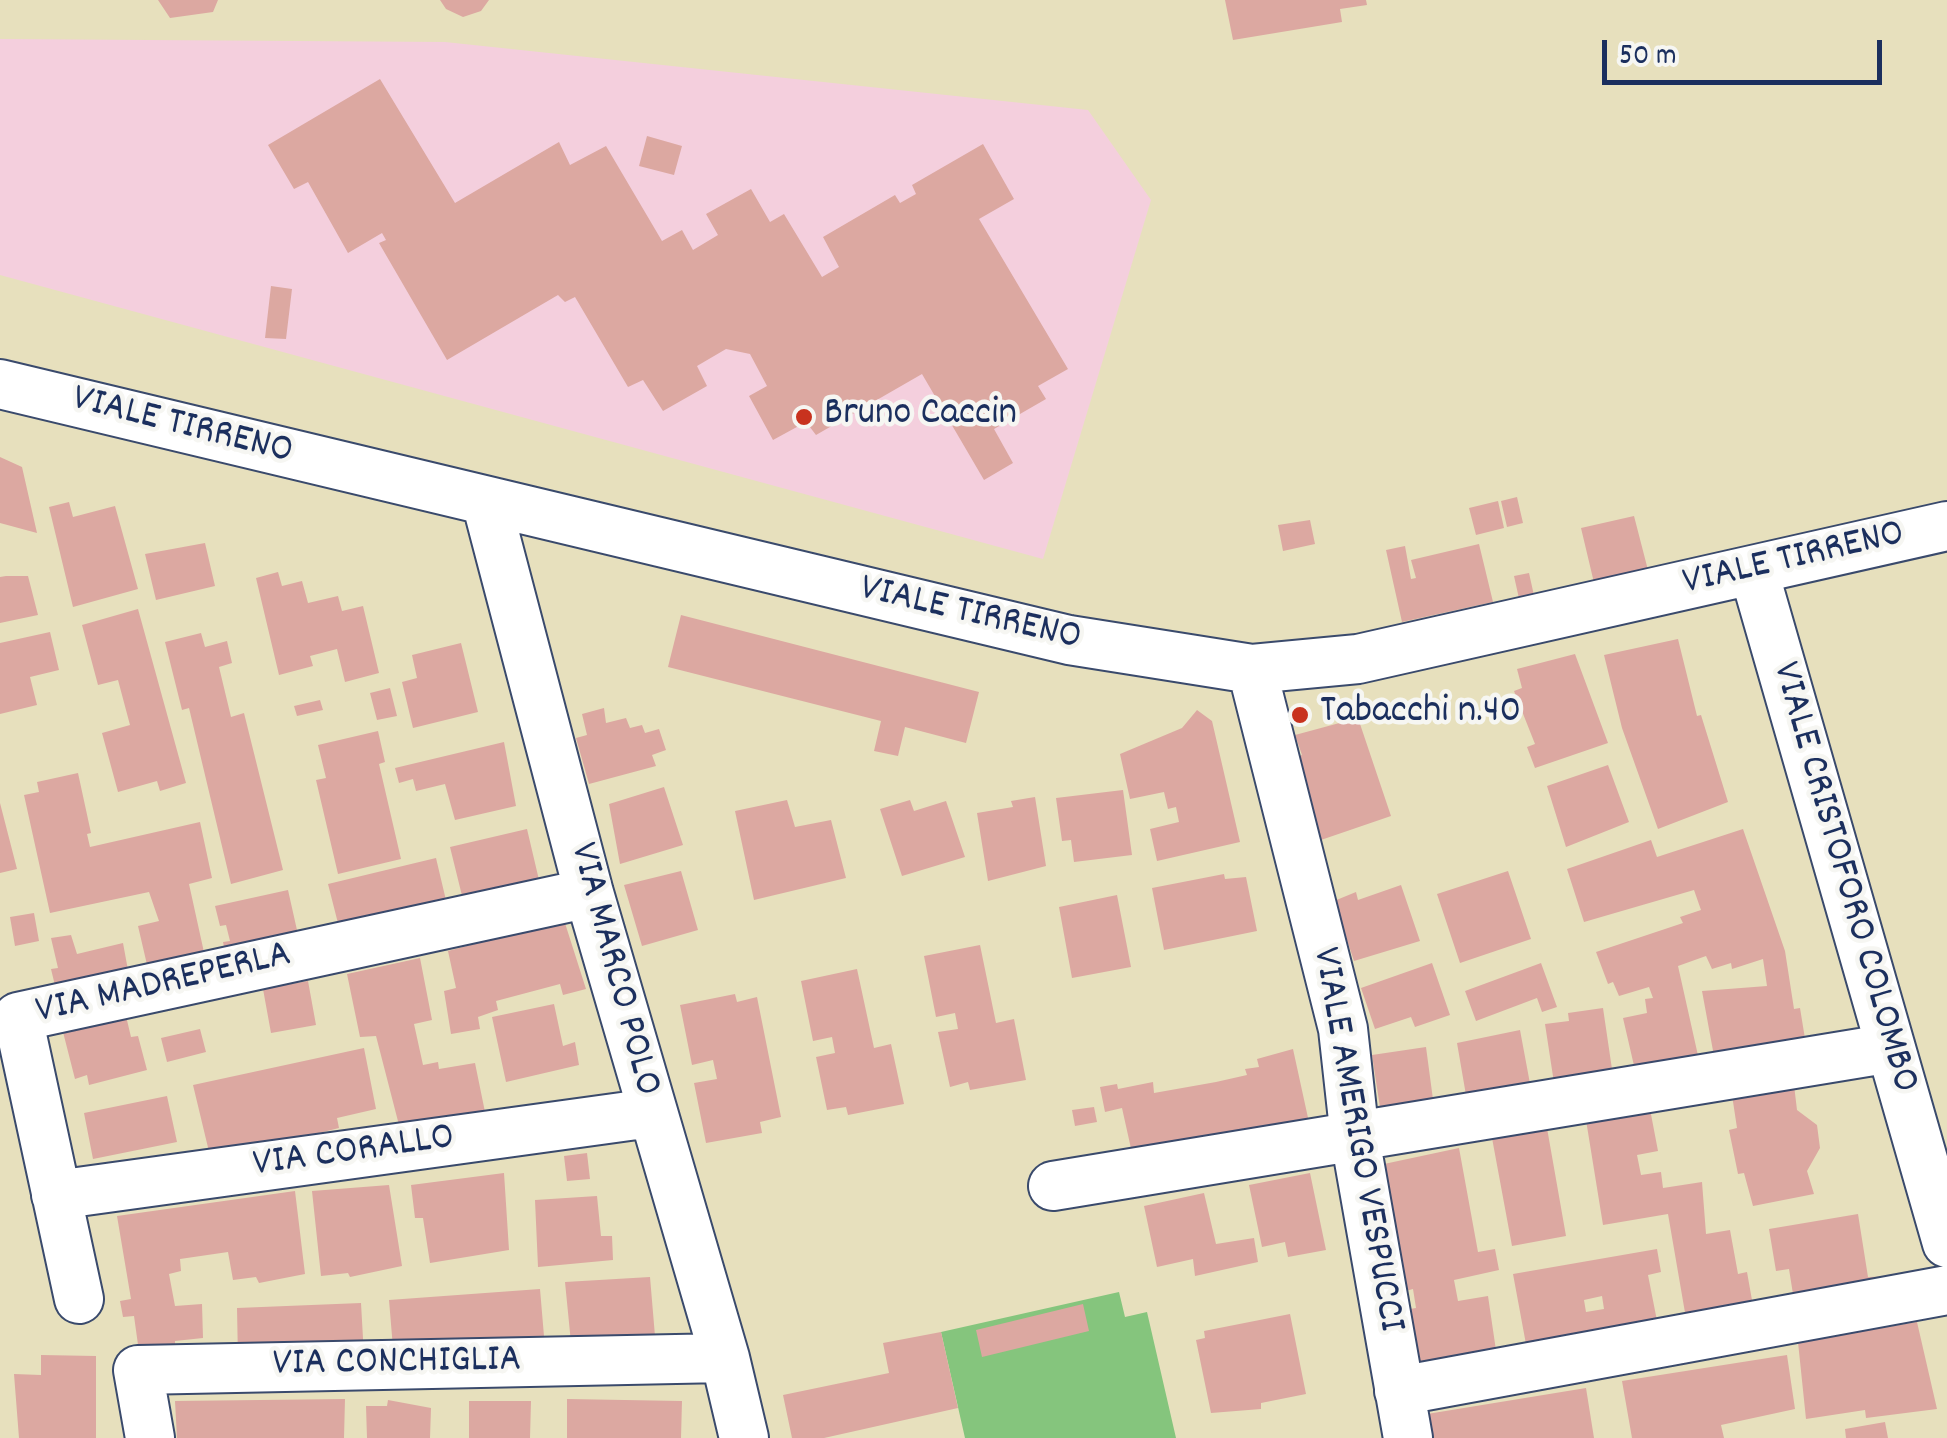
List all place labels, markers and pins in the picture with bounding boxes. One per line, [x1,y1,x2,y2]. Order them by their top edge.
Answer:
place label: Bruno Caccin [824,393,1017,441]
marker: Bruno Caccin [793,406,815,428]
place label: Tabacchi n.40 [1320,691,1521,739]
marker: Tabacchi n.40 [1289,704,1311,726]

